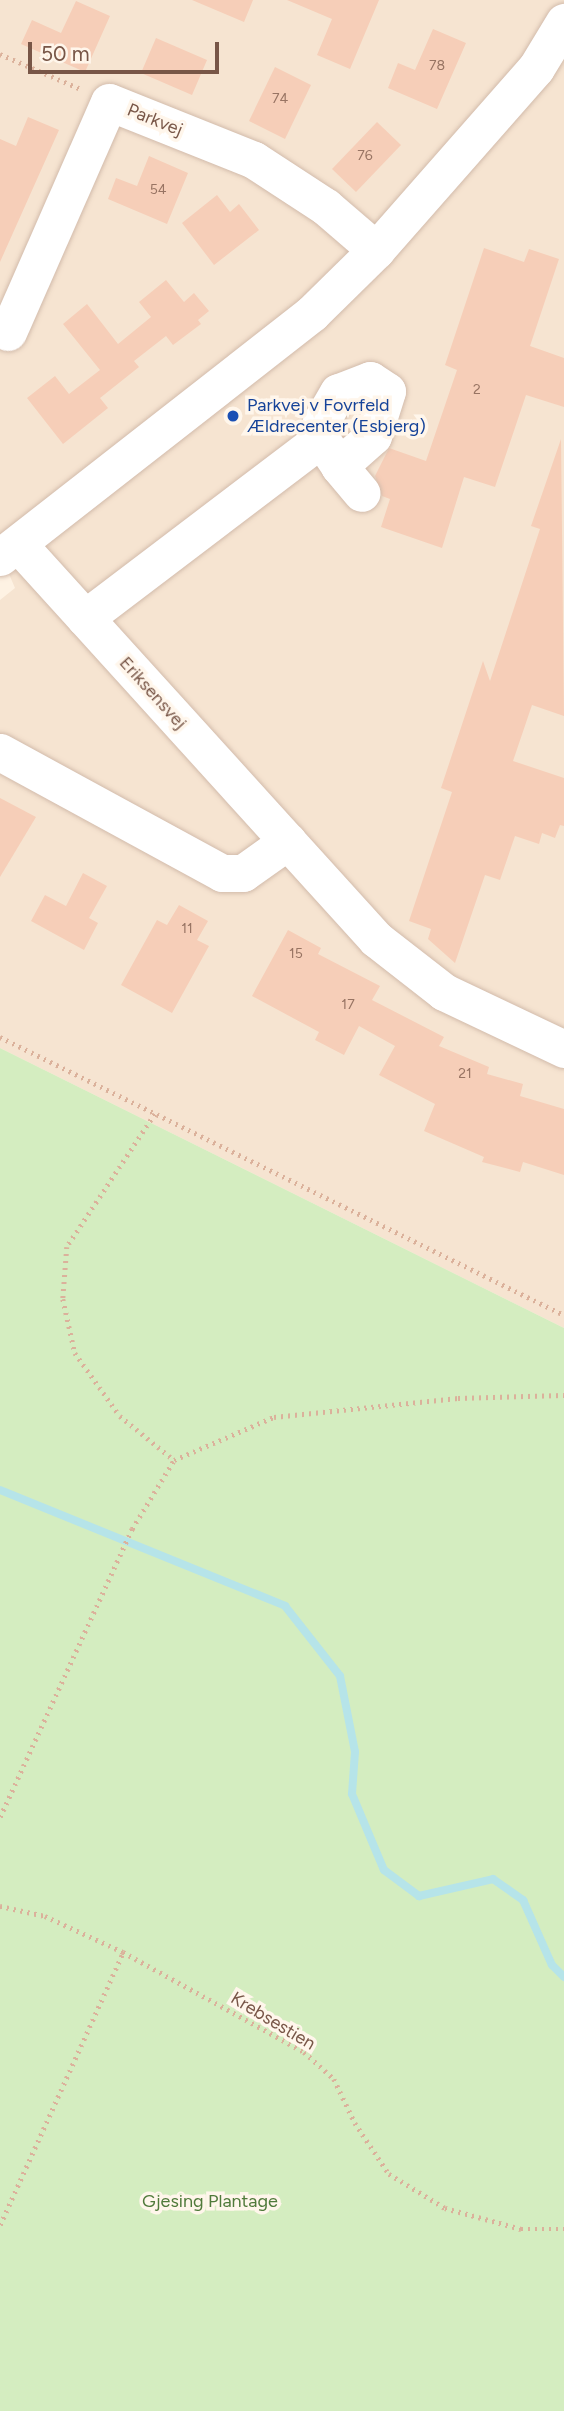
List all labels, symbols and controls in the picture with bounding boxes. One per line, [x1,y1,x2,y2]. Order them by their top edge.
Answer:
scale bar [32,28,222,72]
text: 50 m [41,41,90,66]
house number: 78 [429,58,445,74]
house number: 74 [272,91,288,107]
street label: Parkvej [124,99,186,141]
house number: 76 [357,148,373,164]
house number: 54 [150,182,166,198]
house number: 2 [473,382,481,398]
place label: Parkvej v Fovrfeld Ældrecenter (Esbjerg) [247,395,426,438]
marker: Parkvej v Fovrfeld Ældrecenter (Esbjerg) [225,408,241,424]
street label: Eriksensvej [115,652,191,734]
house number: 11 [181,921,193,937]
house number: 15 [289,946,303,962]
house number: 17 [341,997,355,1013]
house number: 21 [458,1066,472,1082]
street label: Krebsestien [227,1987,319,2055]
park label: Gjesing Plantage [142,2190,278,2212]

